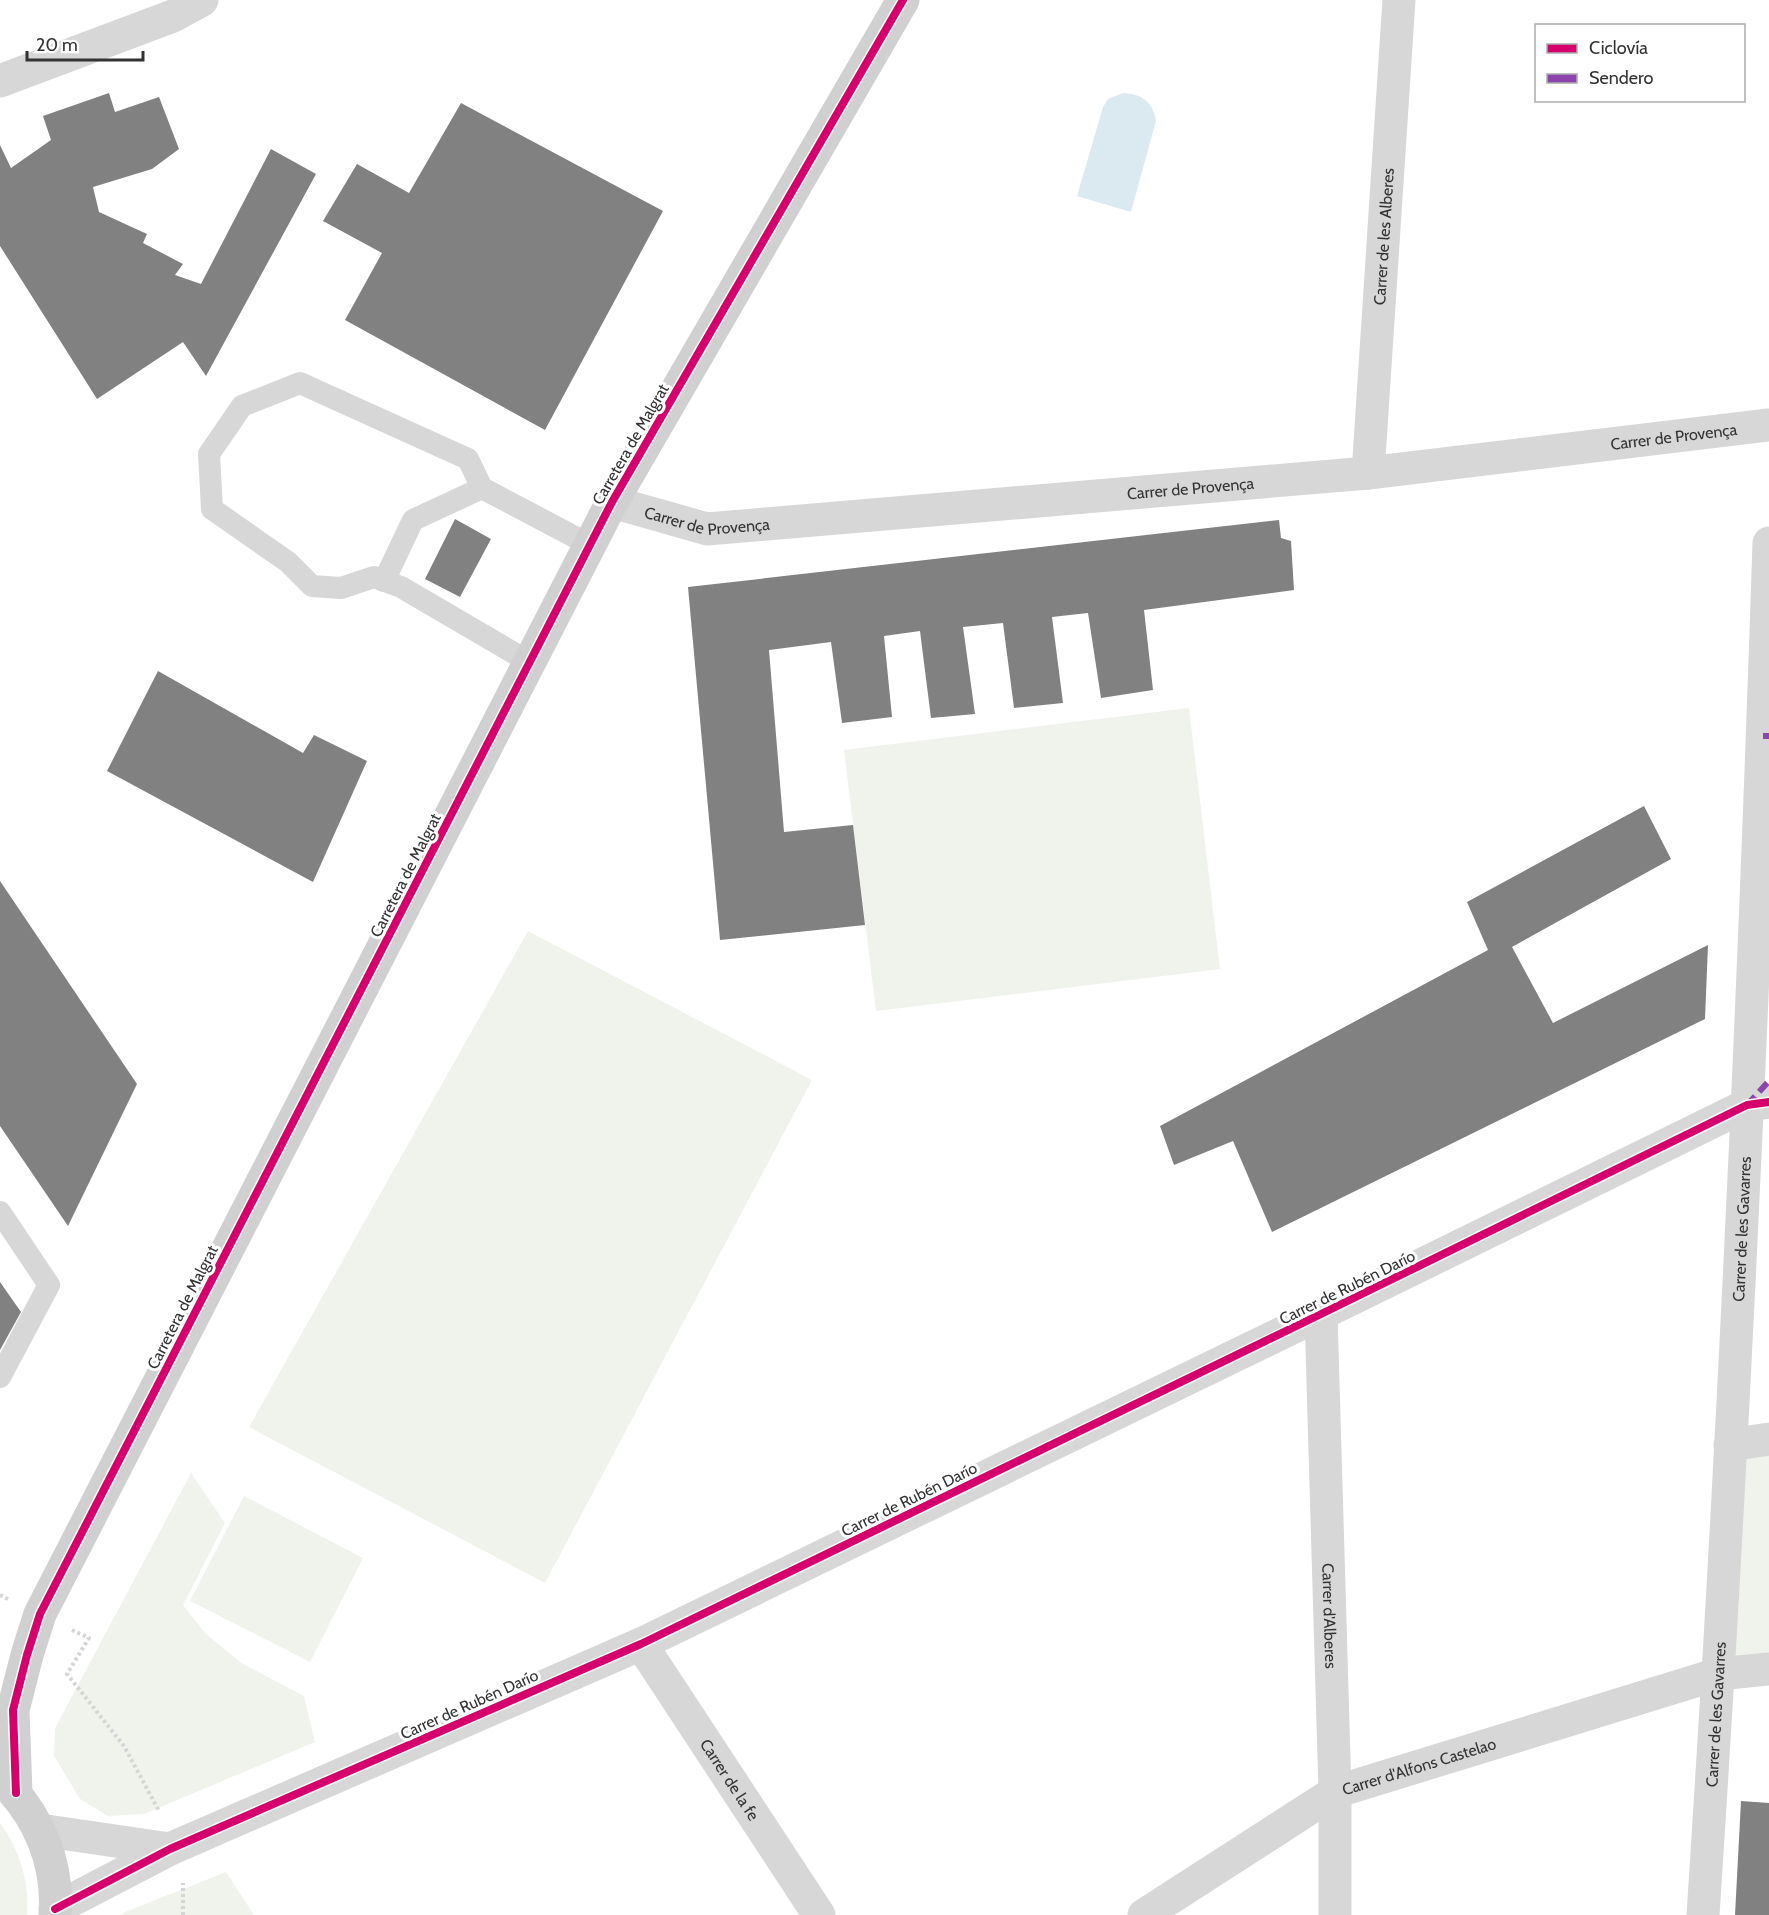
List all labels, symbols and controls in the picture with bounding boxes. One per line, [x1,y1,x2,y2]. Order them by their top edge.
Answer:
scale bar [27,24,142,62]
legend [1535,24,1745,102]
text: 20 m [36,34,78,56]
text: Ciclovía [1589,37,1648,59]
text: Sendero [1589,67,1653,89]
street label: Carrer de les Alberes [1370,167,1398,306]
street label: Carretera de Malgrat [588,380,673,508]
street label: Carrer de Provença [1609,420,1738,454]
street label: Carrer de Provença [1126,474,1255,503]
street label: Carrer de Provença [642,503,771,539]
street label: Carretera de Malgrat [366,810,445,940]
street label: Carrer de les Gavarres [1729,1156,1755,1302]
street label: Carretera de Malgrat [143,1242,222,1372]
street label: Carrer de Rubén Darío [1276,1246,1418,1329]
street label: Carrer de Rubén Darío [838,1458,980,1541]
street label: Carrer d'Alberes [1318,1563,1340,1669]
street label: Carrer de les Gavarres [1702,1641,1730,1788]
street label: Carrer de Rubén Darío [397,1665,541,1743]
street label: Carrer d'Alfons Castelao [1340,1734,1498,1799]
street label: Carrer de la fe [696,1735,763,1824]

